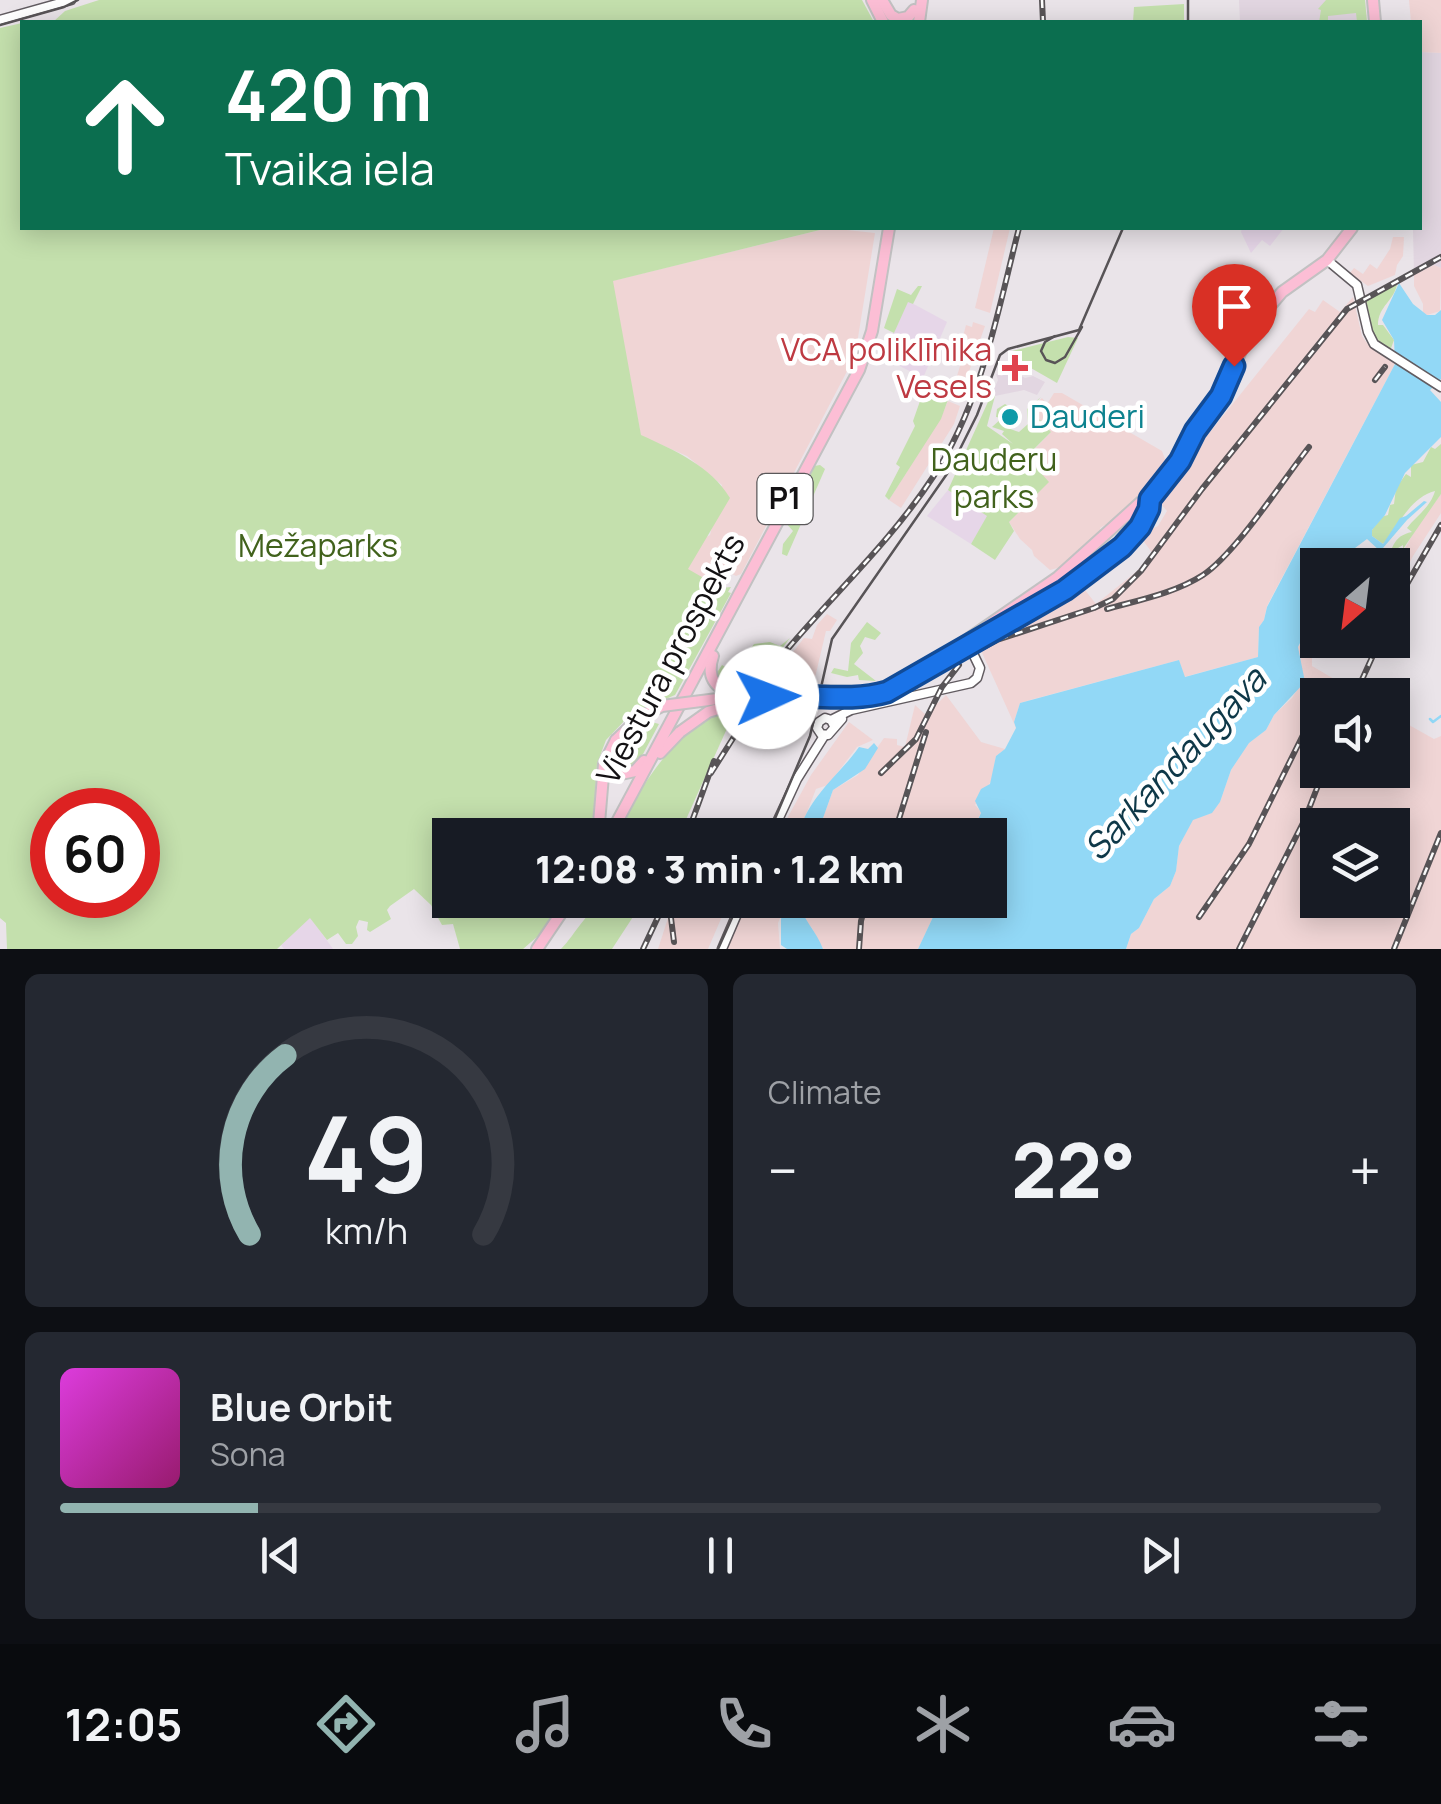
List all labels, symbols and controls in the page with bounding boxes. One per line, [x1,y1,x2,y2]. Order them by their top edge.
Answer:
text: 420 m [225,46,432,142]
icon: ahead [60,60,190,190]
text: Tvaika iela [225,137,435,199]
pin [1192,264,1277,367]
icon: arrive [1207,279,1262,334]
place label: VCA poliklīnika Vesels [781,327,992,408]
marker: VCA poliklīnika Vesels [1002,355,1028,381]
place label: Dauderi [1030,394,1145,438]
marker: Dauderi [999,406,1021,428]
park label: Dauderu parks [931,437,1057,518]
road number: P1 [758,474,812,524]
park label: Mežaparks [238,523,398,567]
street label: Viestura prospekts [586,526,755,791]
north arrow [1300,548,1410,658]
map controls [1300,548,1410,918]
position arrow [715,645,819,749]
water label: Sarkandaugava [1072,655,1277,870]
button: sound [1300,678,1410,788]
speed limit sign: 60 [30,788,160,918]
button: layers [1300,808,1410,918]
text: 12:08 · 3 min · 1.2 km [535,842,904,894]
text: Climate [768,1070,882,1114]
text: 49 [304,1081,429,1223]
text: 22° [1011,1118,1136,1221]
text: − [768,1132,798,1208]
text: + [1349,1132,1381,1208]
text: km/h [325,1206,408,1255]
text: Blue Orbit [210,1380,393,1432]
text: Sona [210,1432,285,1476]
icon: previous [253,1528,308,1583]
icon: pause [693,1528,748,1583]
icon: next [1133,1528,1188,1583]
icon: directions [311,1689,381,1759]
icon: music [510,1689,580,1759]
icon: phone [709,1689,779,1759]
icon: climate [908,1689,978,1759]
icon: car [1107,1689,1177,1759]
icon: filters [1306,1689,1376,1759]
text: 12:05 [65,1693,182,1755]

